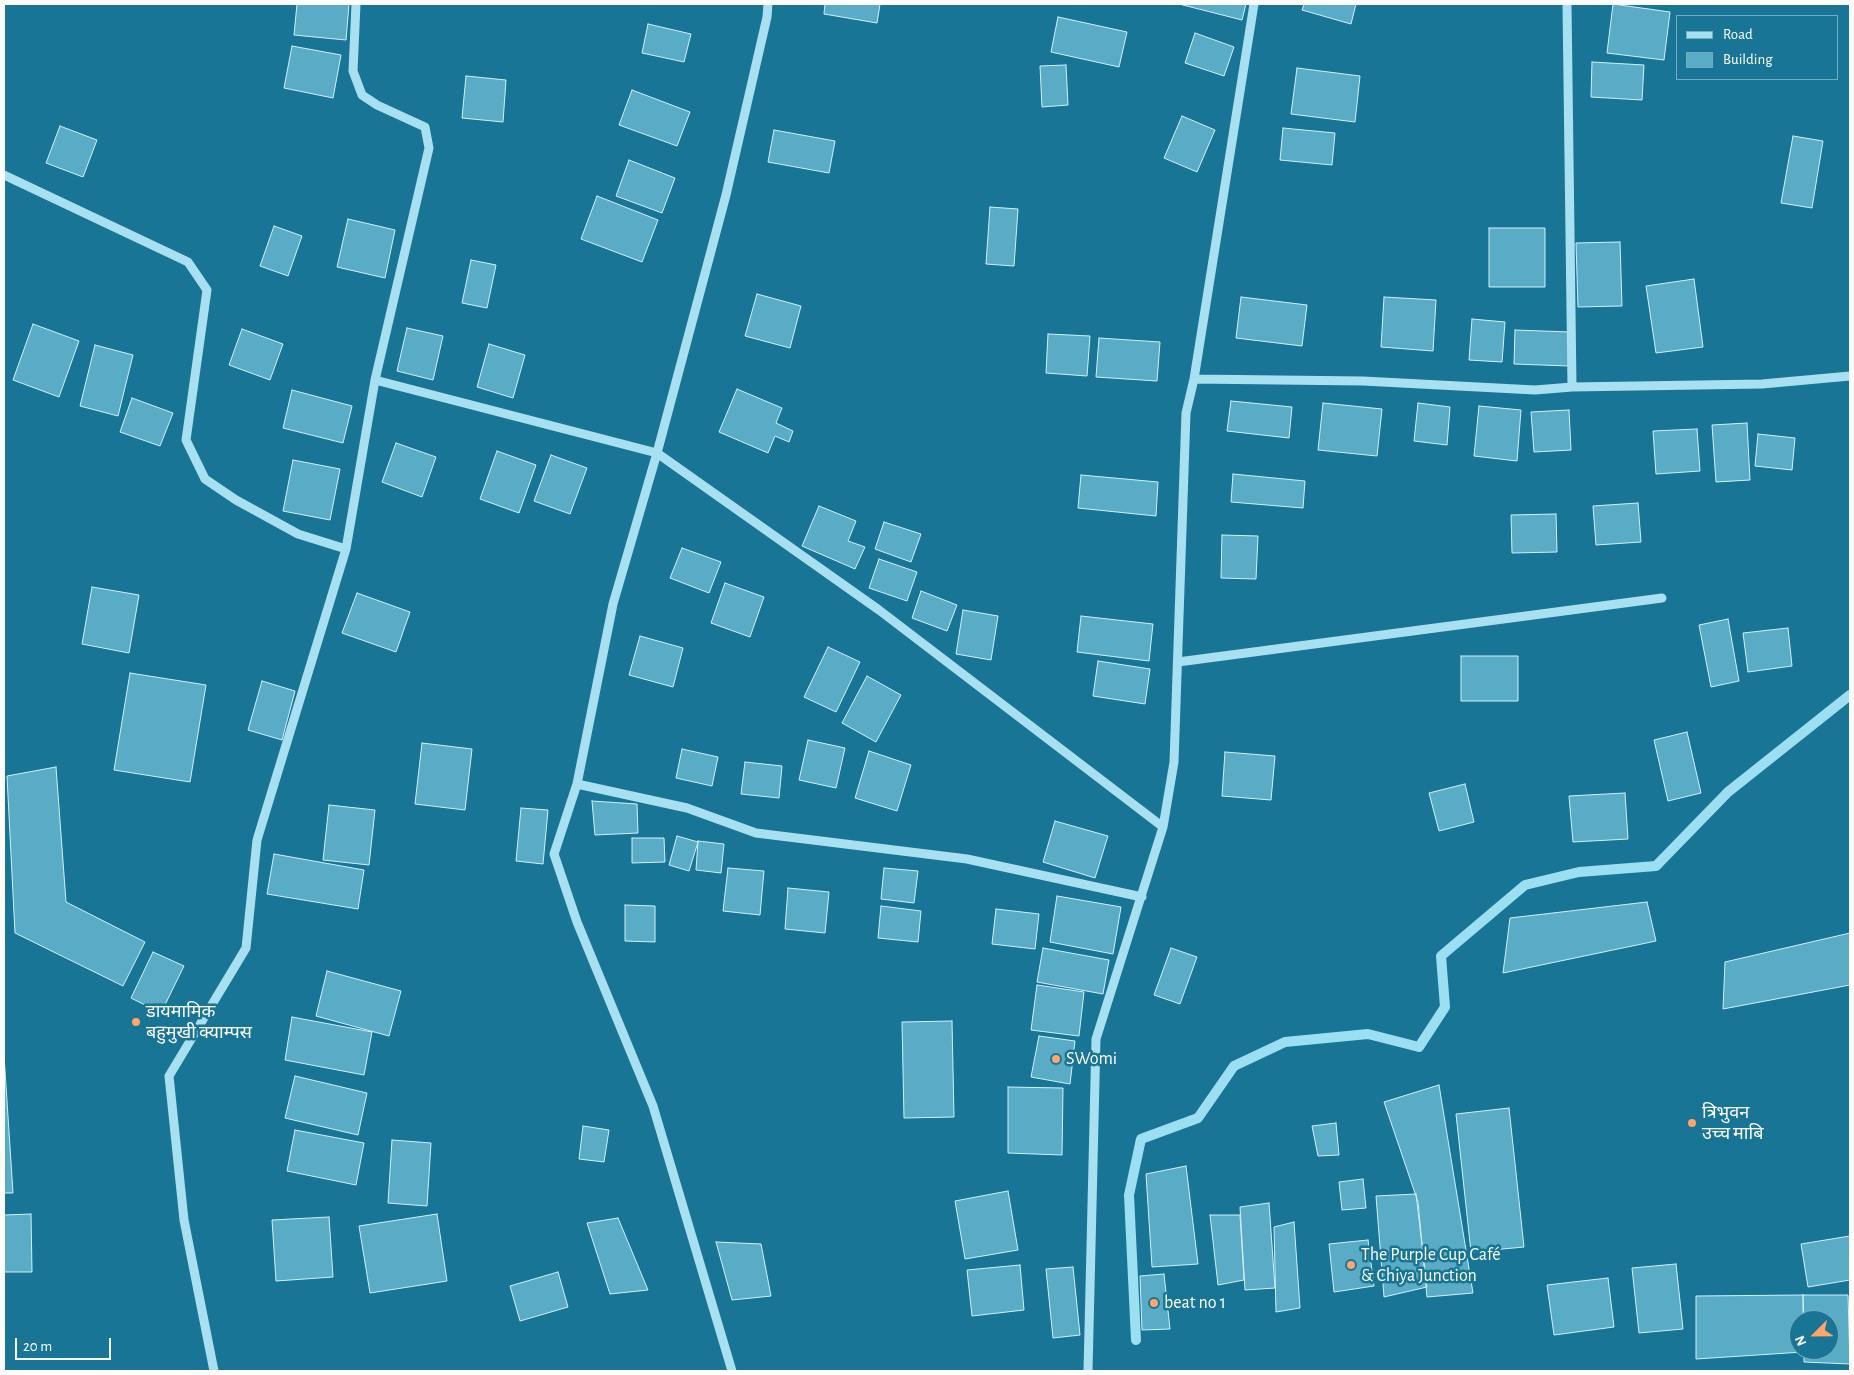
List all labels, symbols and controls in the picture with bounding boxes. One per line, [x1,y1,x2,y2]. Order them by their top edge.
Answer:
legend [1676,15,1839,80]
text: Road [1723,27,1753,42]
text: Building [1723,52,1773,67]
place label: डायमामिक बहुमुखी क्याम्पस [146,1001,252,1044]
marker: डायमामिक बहुमुखी क्याम्पस [130,1016,142,1028]
place label: SWomi [1066,1048,1117,1070]
marker: SWomi [1050,1053,1062,1065]
place label: त्रिभुवन उच्च माबि [1702,1102,1763,1144]
marker: त्रिभुवन उच्च माबि [1686,1117,1698,1129]
place label: The Purple Cup Café & Chiya Junction [1361,1244,1500,1286]
marker: The Purple Cup Café & Chiya Junction [1345,1259,1357,1271]
place label: beat no 1 [1164,1292,1226,1314]
marker: beat no 1 [1148,1297,1160,1309]
north arrow [1789,1310,1839,1360]
scale bar [18,1328,114,1360]
text: N [1793,1333,1809,1348]
text: 20 m [23,1339,52,1354]

